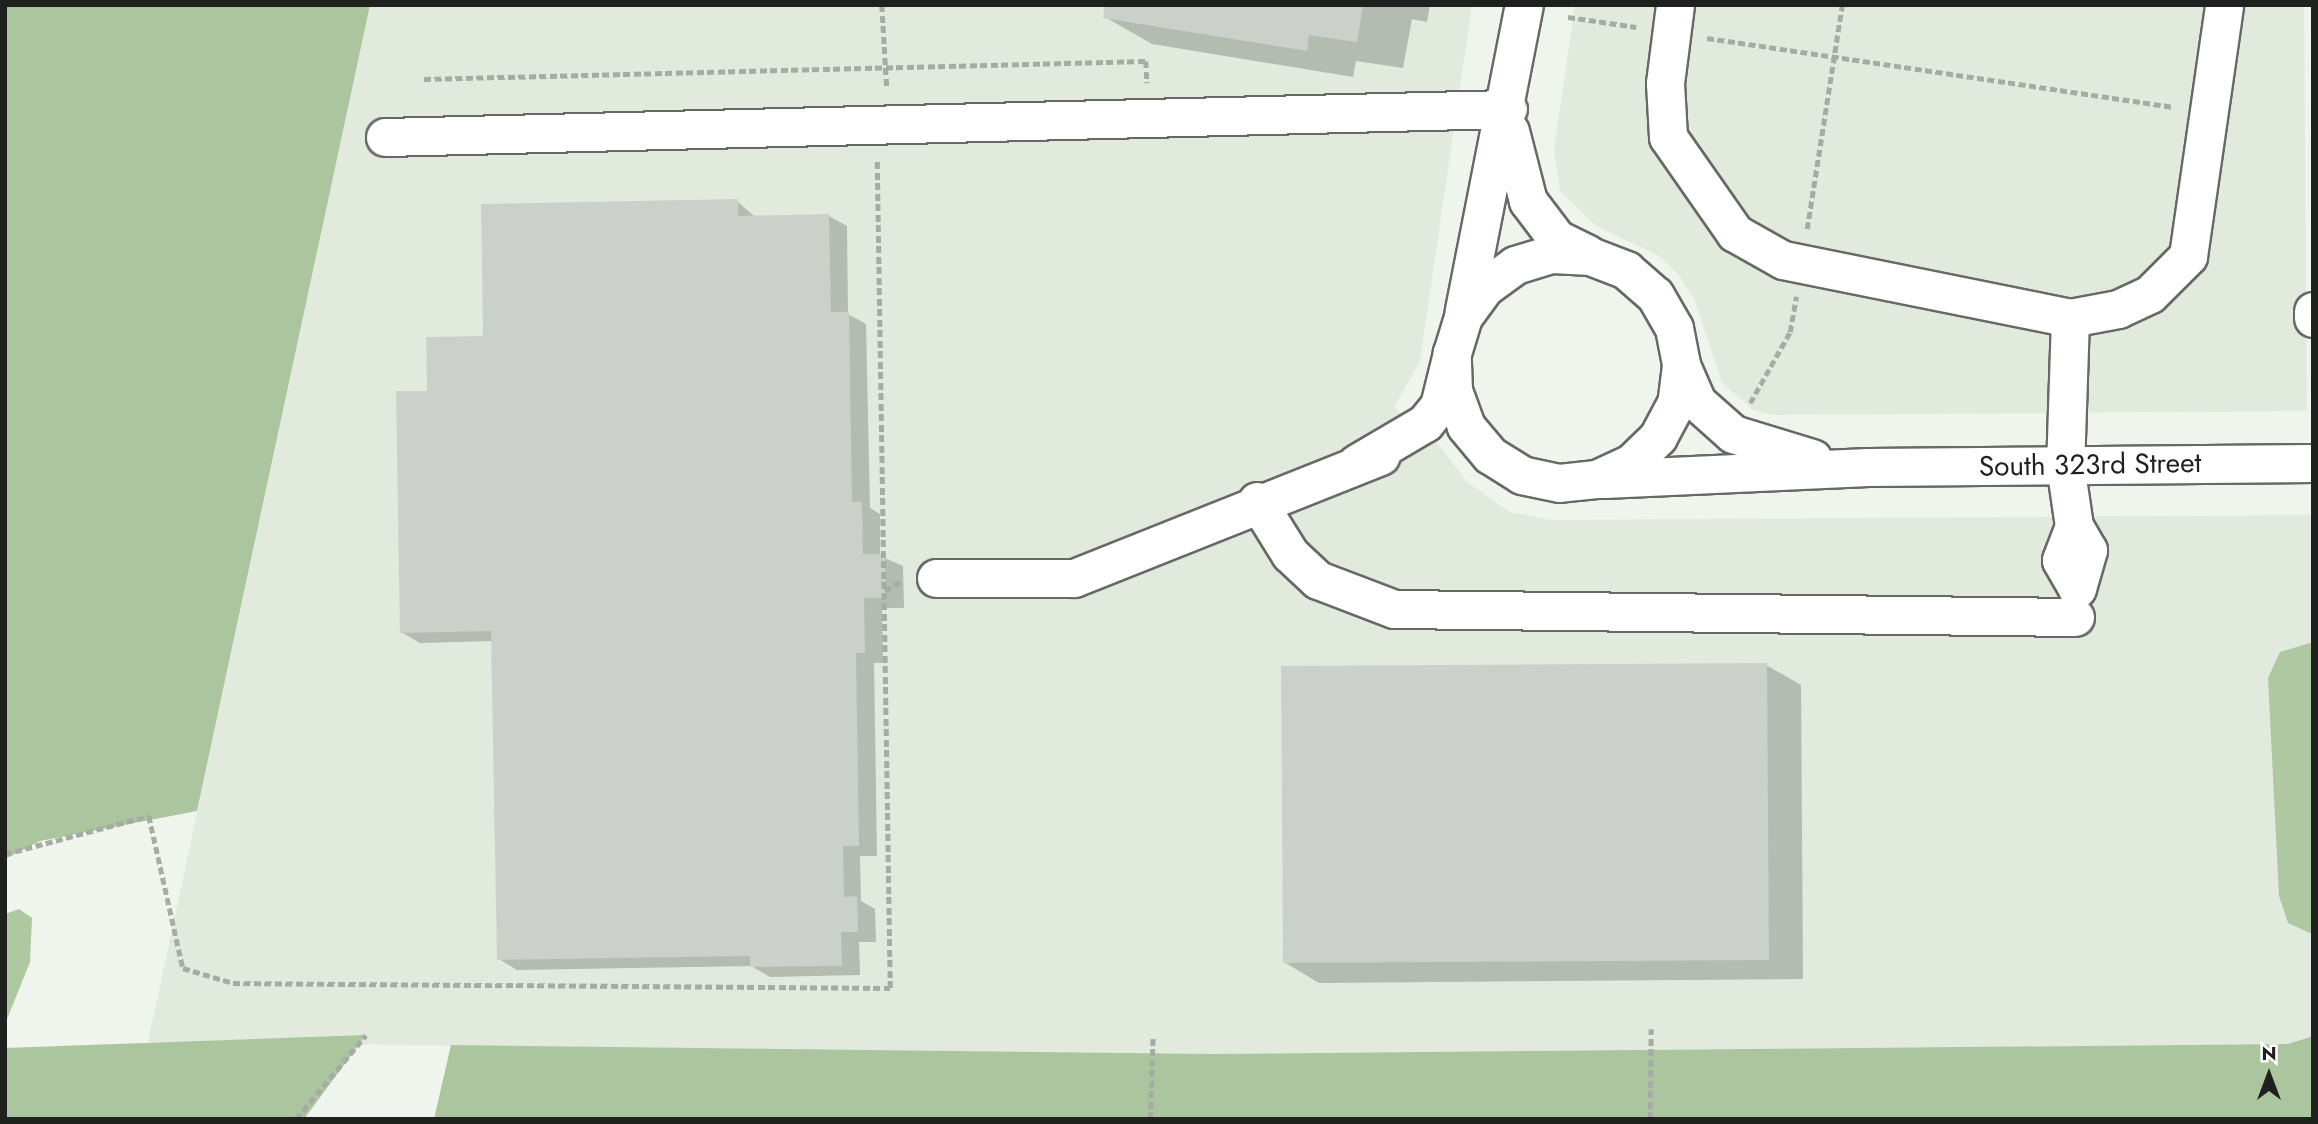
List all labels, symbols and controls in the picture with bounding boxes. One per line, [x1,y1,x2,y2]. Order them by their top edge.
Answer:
street label: South 323rd Street [1979,446,2201,484]
north arrow [2234,1040,2304,1110]
text: N [2261,1040,2277,1067]

